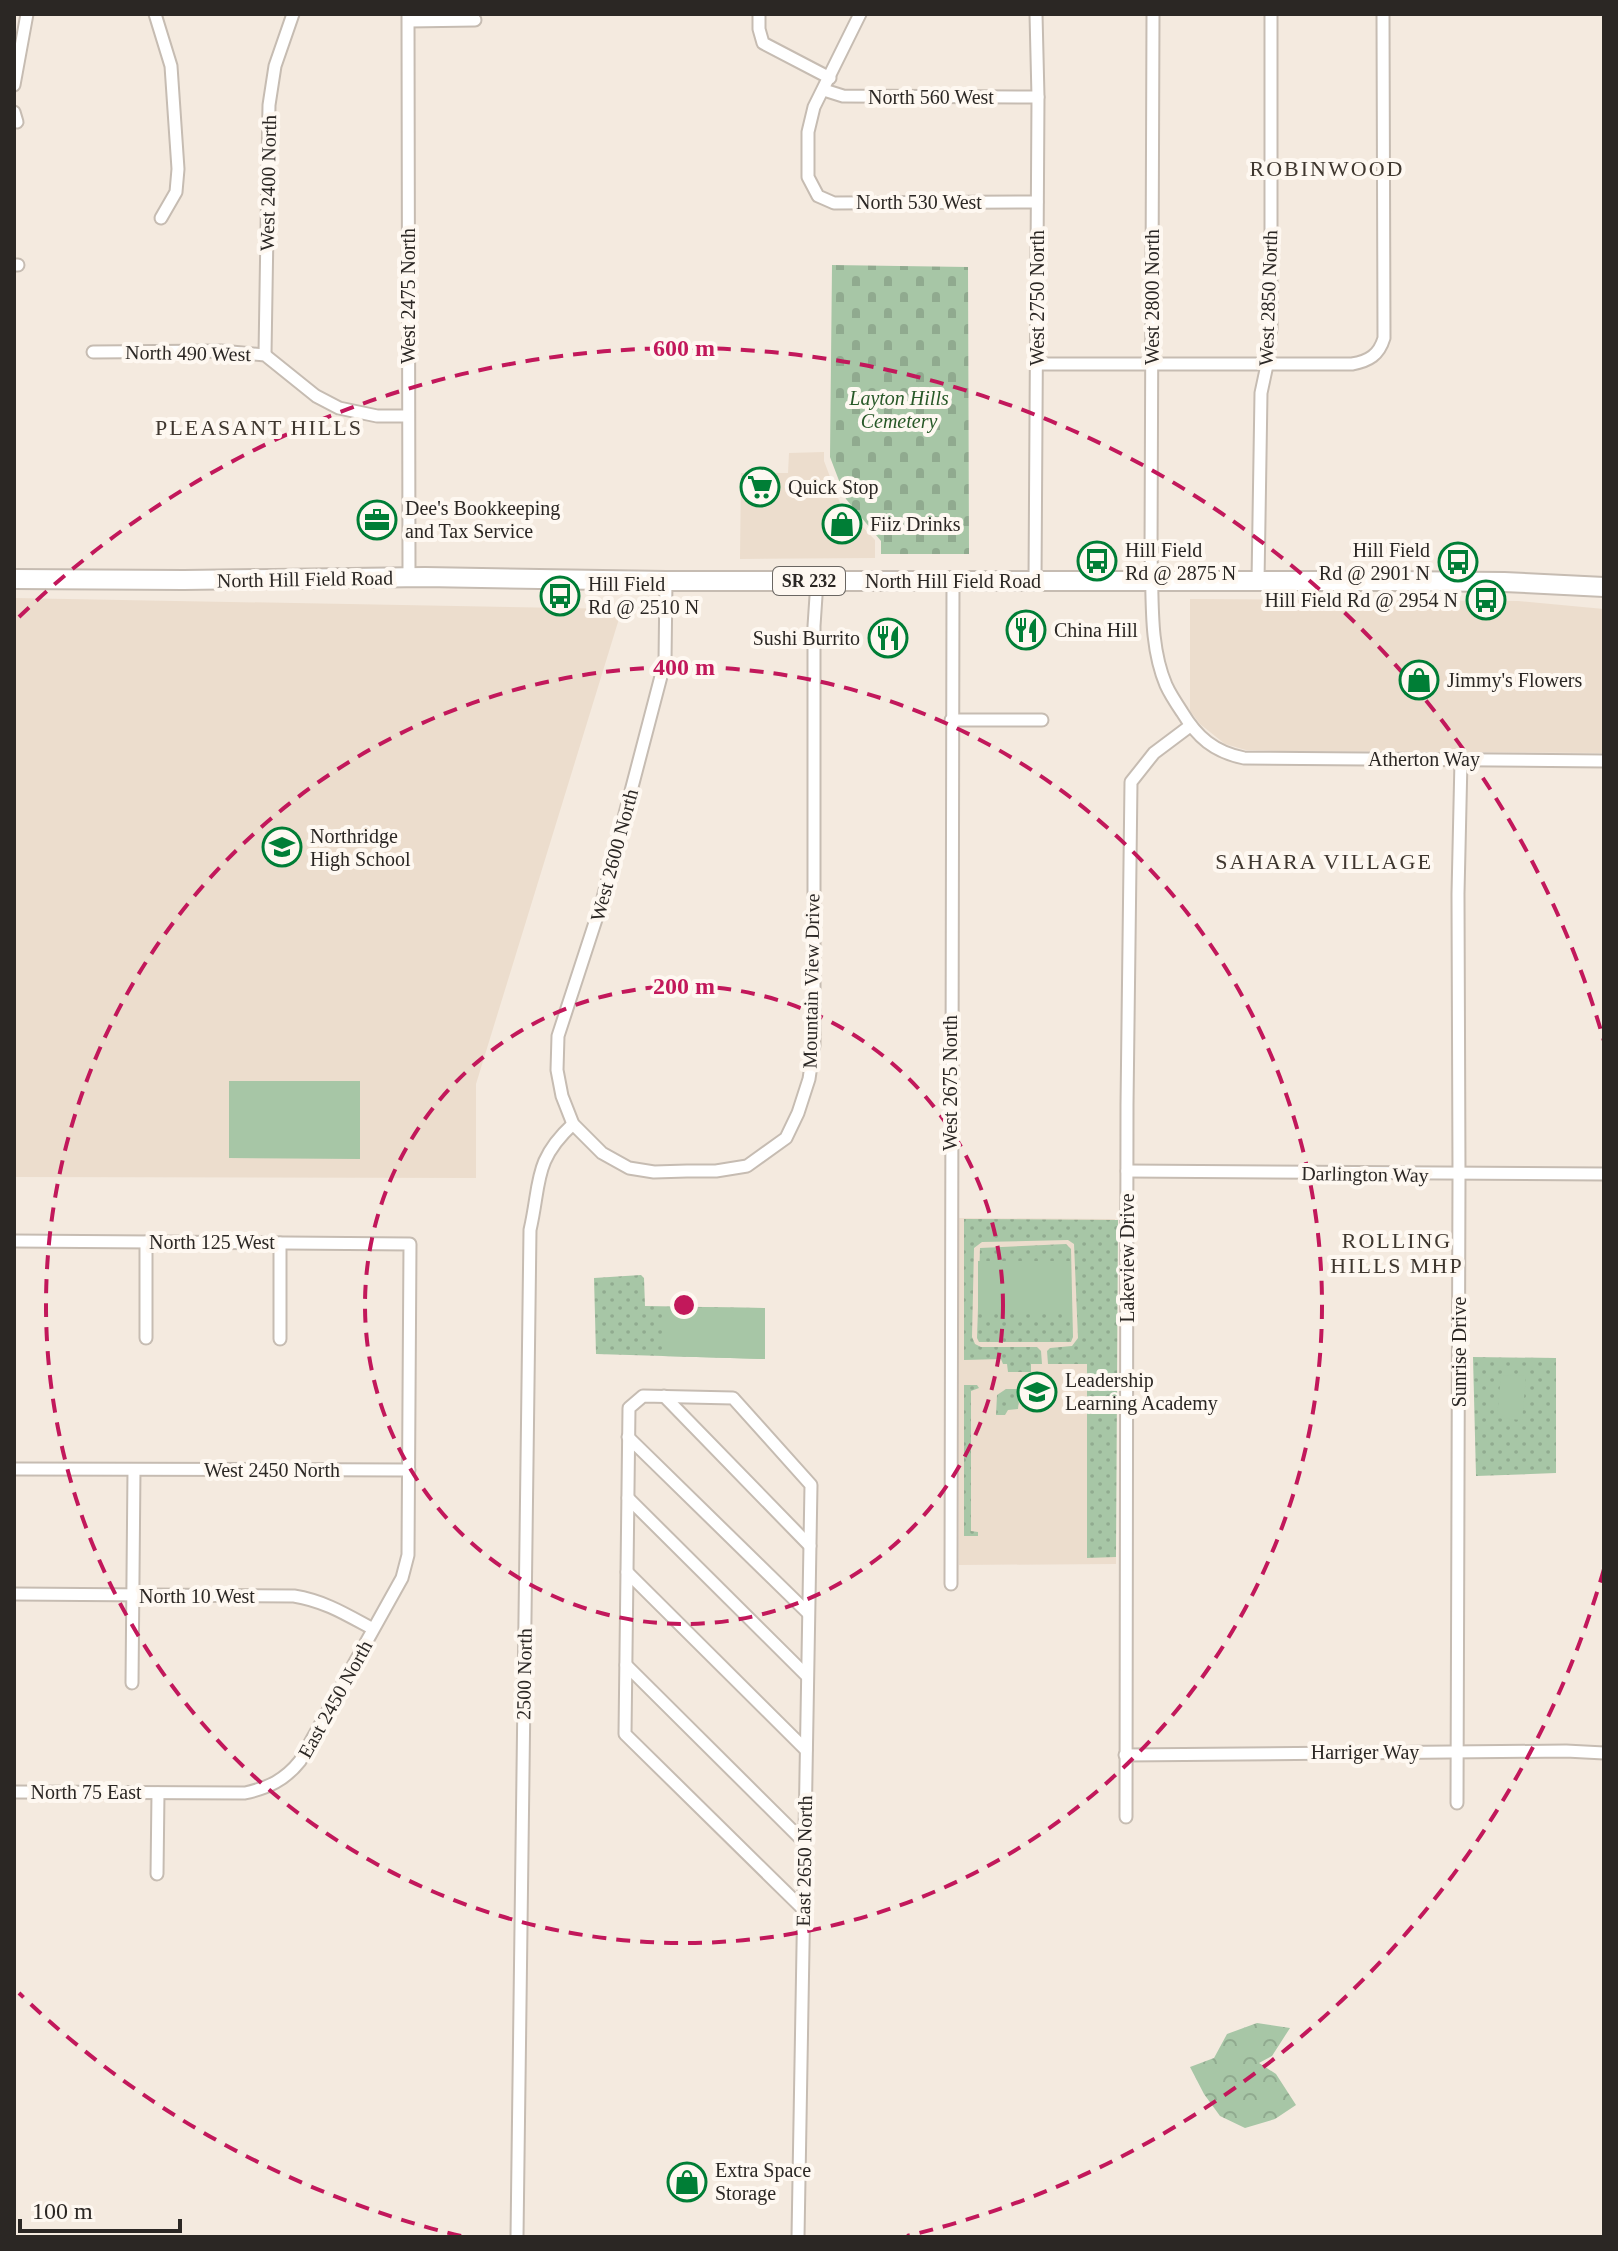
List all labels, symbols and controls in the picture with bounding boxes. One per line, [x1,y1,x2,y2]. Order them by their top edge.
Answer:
street label: North 560 West [868,86,994,108]
street label: West 2400 North [256,115,280,251]
district label: ROBINWOOD [1250,156,1404,181]
street label: North 530 West [856,191,982,213]
street label: West 2475 North [397,228,419,364]
street label: West 2800 North [1141,229,1163,365]
street label: West 2750 North [1026,230,1048,366]
street label: West 2850 North [1255,230,1281,366]
text: 600 m [653,335,715,361]
street label: North 490 West [125,341,252,365]
park label: Layton Hills Cemetery [848,387,949,433]
district label: PLEASANT HILLS [155,415,363,440]
supermarket icon: Quick Stop [739,466,781,508]
place label: Quick Stop [788,476,879,499]
place label: Dee's Bookkeeping and Tax Service [405,497,560,542]
office icon: Dee's Bookkeeping and Tax Service [356,499,398,541]
shop icon: Fiiz Drinks [821,503,863,545]
place label: Fiiz Drinks [870,513,961,535]
place label: Hill Field Rd @ 2875 N [1125,539,1236,585]
place label: Hill Field Rd @ 2901 N [1319,539,1430,585]
bus stop icon: Hill Field Rd @ 2875 N [1076,540,1118,582]
bus stop icon: Hill Field Rd @ 2901 N [1437,541,1479,583]
street label: North Hill Field Road [217,566,393,592]
road number: SR 232 [773,567,845,595]
street label: North Hill Field Road [865,570,1041,592]
place label: Hill Field Rd @ 2510 N [588,573,699,619]
bus stop icon: Hill Field Rd @ 2510 N [539,575,581,617]
bus stop icon: Hill Field Rd @ 2954 N [1465,579,1507,621]
place label: Hill Field Rd @ 2954 N [1265,589,1458,612]
restaurant icon: China Hill [1005,609,1047,651]
restaurant icon: Sushi Burrito [867,617,909,659]
place label: China Hill [1054,619,1138,641]
place label: Sushi Burrito [753,627,860,649]
text: 400 m [653,654,715,680]
shop icon: Jimmy's Flowers [1398,659,1440,701]
place label: Jimmy's Flowers [1447,669,1583,692]
street label: Atherton Way [1368,748,1480,771]
street label: West 2600 North [586,786,642,924]
place label: Northridge High School [310,825,411,871]
school or university icon: Northridge High School [261,826,303,868]
district label: SAHARA VILLAGE [1215,849,1433,874]
street label: Mountain View Drive [798,893,824,1069]
text: 200 m [653,973,715,999]
street label: West 2675 North [939,1015,961,1151]
street label: Darlington Way [1301,1162,1429,1187]
street label: Lakeview Drive [1116,1193,1138,1323]
district label: ROLLING HILLS MHP [1330,1228,1464,1278]
street label: North 125 West [149,1231,275,1253]
centre of rings [670,1291,698,1319]
street label: Sunrise Drive [1448,1297,1470,1407]
place label: Leadership Learning Academy [1065,1369,1218,1415]
school or university icon: Leadership Learning Academy [1016,1371,1058,1413]
street label: West 2450 North [204,1459,340,1481]
street label: North 10 West [139,1585,255,1607]
street label: 2500 North [512,1628,536,1720]
street label: East 2450 North [294,1636,376,1762]
street label: Harriger Way [1311,1741,1419,1764]
street label: North 75 East [30,1781,142,1803]
street label: East 2650 North [792,1795,816,1927]
place label: Extra Space Storage [715,2159,811,2205]
shop icon: Extra Space Storage [666,2161,708,2203]
scale bar [20,2183,180,2233]
text: 100 m [32,2198,93,2224]

